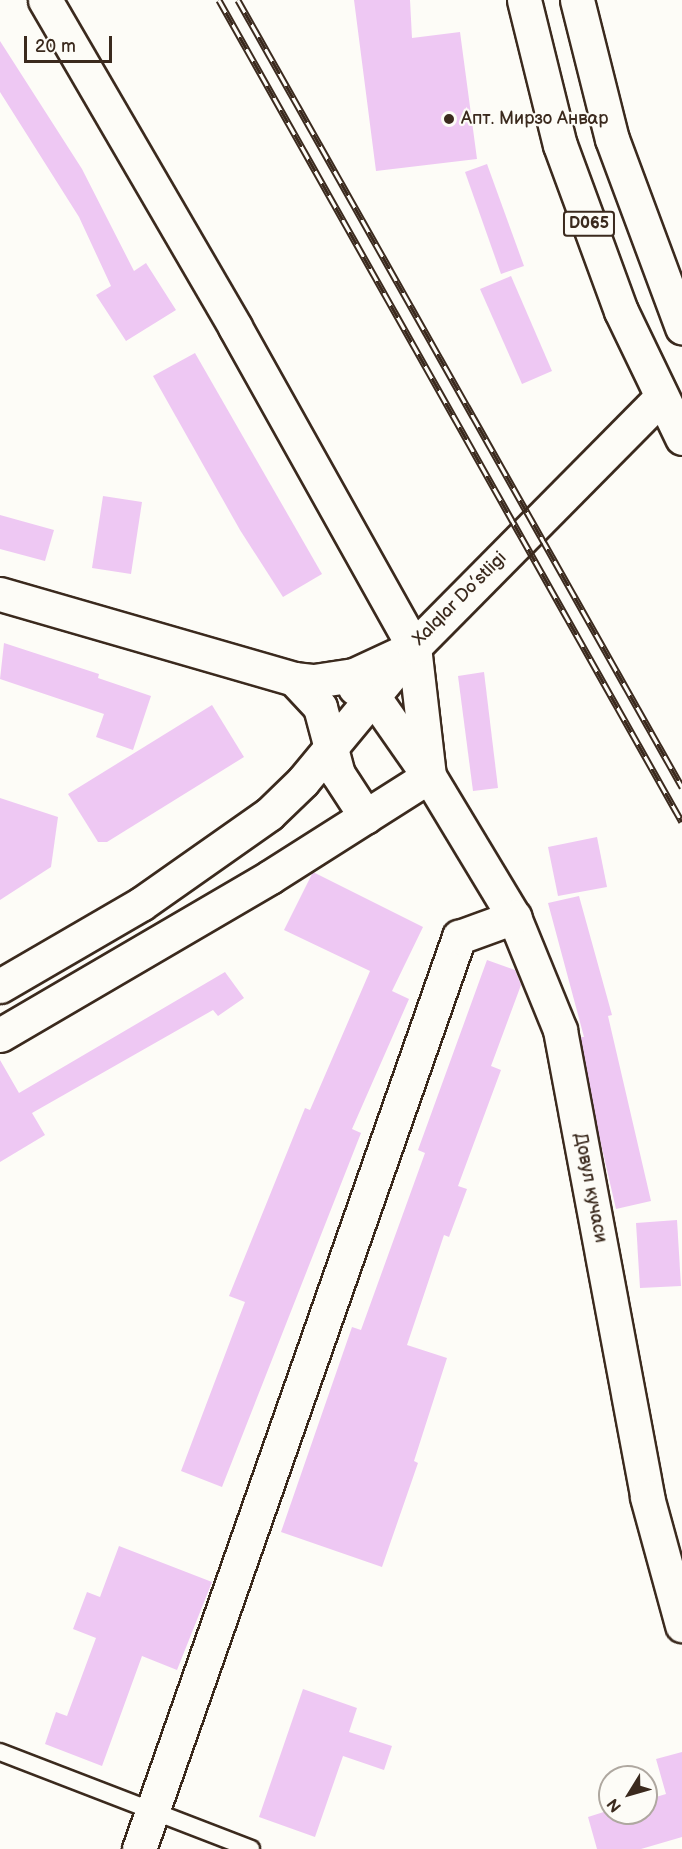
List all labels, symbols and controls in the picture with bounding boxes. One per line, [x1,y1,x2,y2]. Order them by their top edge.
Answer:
scale bar [27,24,116,62]
text: 20 m [35,36,76,57]
place label: Апт. Мирзо Анвар [461,108,608,130]
marker: Апт. Мирзо Анвар [442,112,456,126]
road number: D065 [562,211,616,237]
street label: Xalqlar Do’stligi [409,548,511,650]
street label: Довул кучаси [569,1131,611,1245]
north arrow [598,1765,658,1825]
text: N [604,1794,626,1815]

